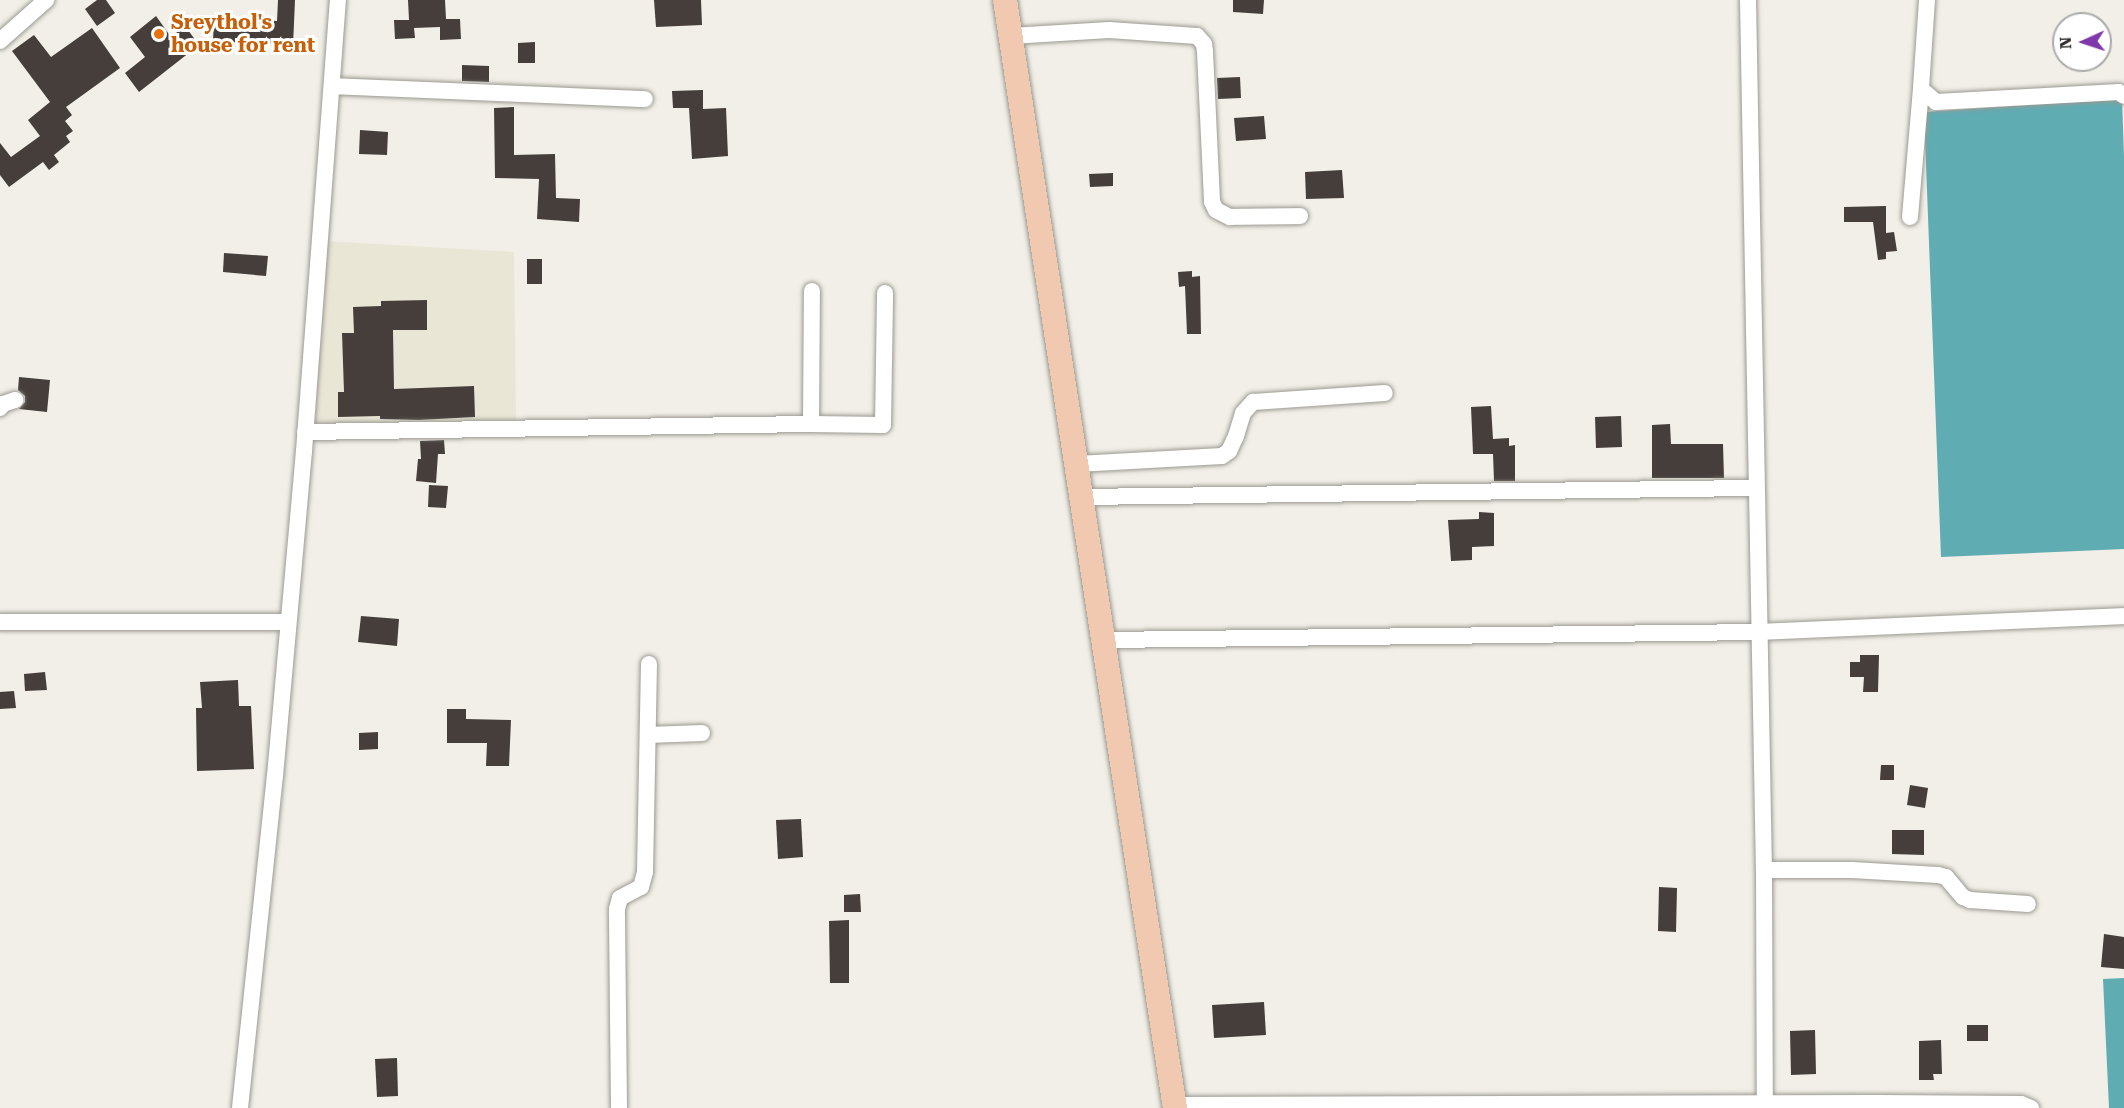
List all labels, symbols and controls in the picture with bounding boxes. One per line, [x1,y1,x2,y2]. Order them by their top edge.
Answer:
place label: Sreythol's house for rent [171,11,315,58]
north arrow [2052,12,2112,72]
marker: Sreythol's house for rent [152,27,166,41]
text: N [2056,36,2075,50]

